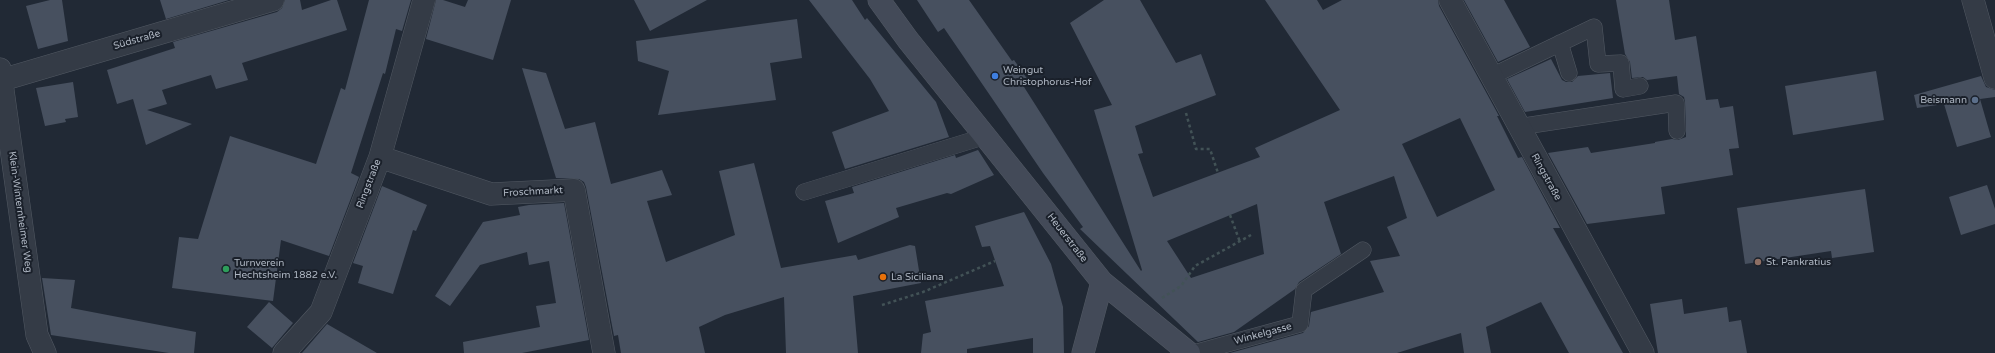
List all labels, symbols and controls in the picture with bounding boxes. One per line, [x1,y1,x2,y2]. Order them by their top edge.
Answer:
street label: Südstraße [112,28,162,52]
place label: Weingut Christophorus-Hof [1003,64,1091,88]
marker: Weingut Christophorus-Hof [990,71,1000,81]
place label: Beismann [1920,94,1967,106]
marker: Beismann [1970,95,1980,105]
street label: Klein-Winternheimer Weg [6,151,34,273]
street label: Ringstraße [1528,151,1564,203]
street label: Ringstraße [354,158,384,210]
street label: Froschmarkt [503,184,563,200]
street label: Heuerstraße [1044,211,1090,265]
place label: St. Pankratius [1766,256,1831,268]
place label: Turnverein Hechtsheim 1882 e.V. [234,257,337,280]
marker: St. Pankratius [1753,257,1763,267]
marker: Turnverein Hechtsheim 1882 e.V. [221,264,231,274]
place label: La Siciliana [891,271,944,283]
marker: La Siciliana [878,272,888,282]
street label: Winkelgasse [1233,321,1293,347]

